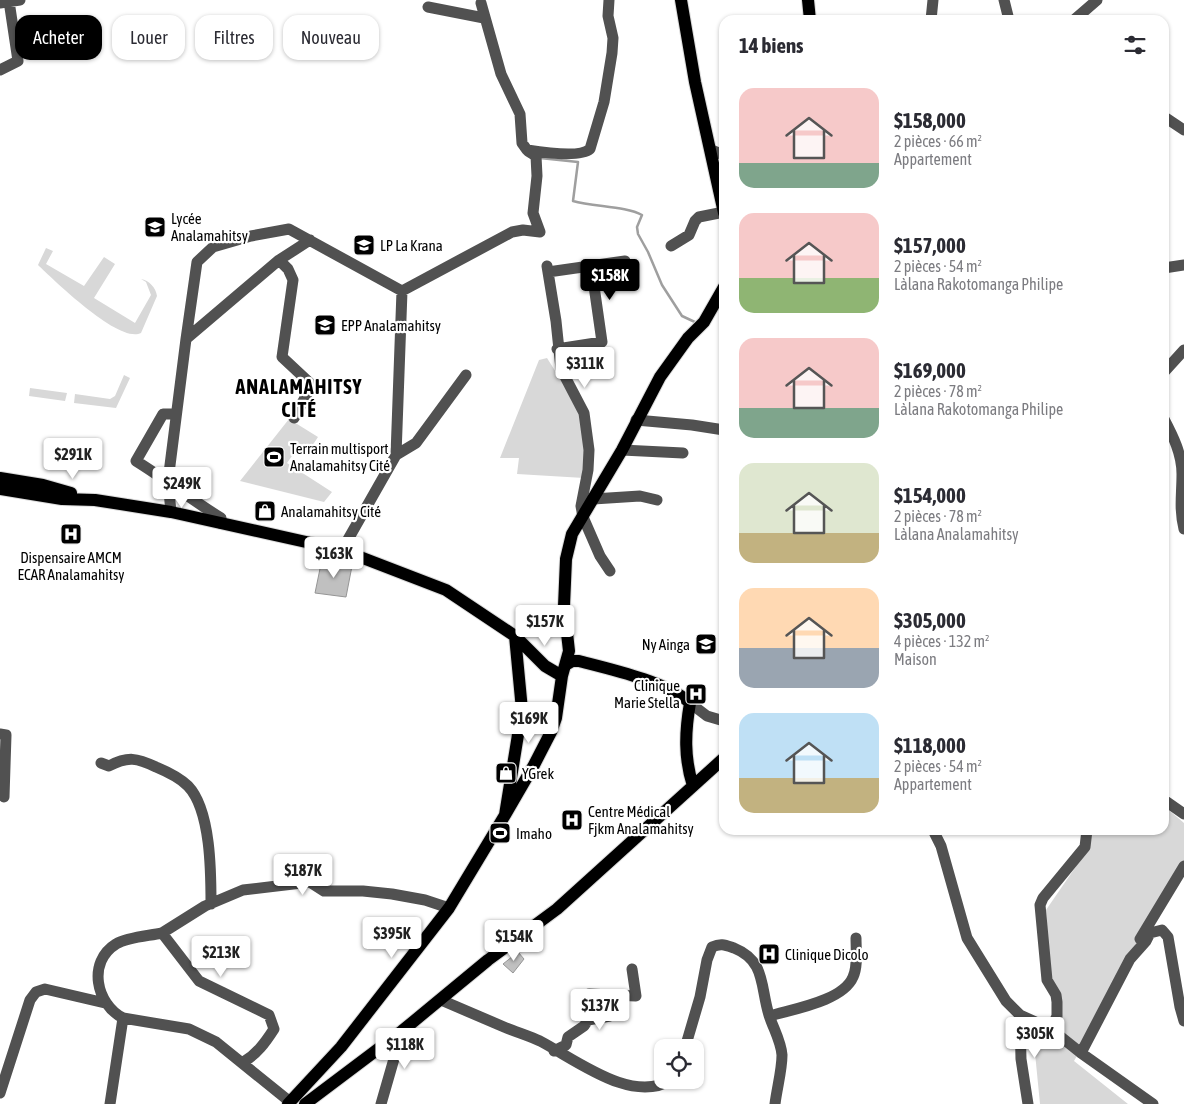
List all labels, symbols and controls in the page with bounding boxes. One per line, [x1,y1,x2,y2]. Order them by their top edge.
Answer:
chip: Acheter [15,15,102,60]
chip: Louer [112,15,185,60]
chip: Filtres [195,15,273,60]
chip: Nouveau [283,15,379,60]
icon: filters [1121,31,1149,59]
text: 14 biens [739,33,804,57]
icon: home [779,108,839,168]
text: $158,000 [894,108,966,132]
text: 2 pièces · 66 m² [894,132,982,150]
text: Appartement [894,150,972,168]
place label: Lycée Analamahitsy [171,210,248,244]
school or university icon: Lycée Analamahitsy [143,215,167,239]
school or university icon: LP La Krana [352,233,376,257]
icon: home [779,233,839,293]
text: $157,000 [894,233,966,257]
place label: LP La Krana [380,237,443,254]
text: 2 pièces · 54 m² [894,257,982,275]
pin: $158K [575,258,645,301]
text: $158K [591,266,629,284]
text: Làlana Rakotomanga Philipe [894,275,1063,293]
school or university icon: EPP Analamahitsy [313,313,337,337]
place label: EPP Analamahitsy [341,317,441,334]
pin: $311K [550,346,620,389]
text: $311K [566,354,604,372]
icon: home [779,358,839,418]
text: $169,000 [894,358,966,382]
district label: ANALAMAHITSY CITÉ [235,375,363,421]
text: 2 pièces · 78 m² [894,382,982,400]
text: Làlana Rakotomanga Philipe [894,400,1063,418]
pin: $291K [38,438,108,480]
place label: Terrain multisport Analamahitsy Cité [290,440,390,474]
text: $291K [54,445,92,463]
sports icon: Terrain multisport Analamahitsy Cité [262,445,286,469]
pin: $249K [147,466,217,509]
text: $249K [163,474,201,492]
icon: home [779,483,839,543]
text: $154,000 [894,483,966,507]
shop icon: Analamahitsy Cité [253,499,277,523]
place label: Analamahitsy Cité [281,503,381,520]
text: 2 pièces · 78 m² [894,507,982,525]
hospital icon: Dispensaire AMCM ECAR Analamahitsy [59,522,83,546]
text: Làlana Analamahitsy [894,525,1019,543]
pin: $163K [299,536,369,579]
text: $163K [315,544,353,562]
place label: Dispensaire AMCM ECAR Analamahitsy [18,549,124,583]
pin: $157K [510,604,580,647]
icon: home [779,608,839,668]
text: $305,000 [894,608,966,632]
text: $157K [526,612,564,630]
school or university icon: Ny Ainga [694,632,718,656]
text: 4 pièces · 132 m² [894,632,990,650]
place label: Ny Ainga [642,636,690,653]
text: Maison [894,650,937,668]
place label: Clinique Marie Stella [614,677,680,711]
hospital icon: Clinique Marie Stella [684,682,708,706]
pin: $169K [494,702,564,744]
text: $169K [510,709,548,727]
icon: home [779,733,839,793]
text: $118,000 [894,733,966,757]
text: 2 pièces · 54 m² [894,757,982,775]
shop icon: YGrek [494,761,518,785]
place label: YGrek [522,765,554,782]
text: Appartement [894,775,972,793]
place label: Centre Médical Fjkm Analamahitsy [588,803,694,837]
hospital icon: Centre Médical Fjkm Analamahitsy [560,808,584,832]
sports icon: Imaho [488,821,512,845]
place label: Imaho [516,825,552,842]
pin: $187K [268,854,338,896]
text: $187K [284,861,322,879]
pin: $395K [357,916,427,959]
pin: $154K [479,920,549,962]
text: $395K [373,924,411,942]
text: $154K [495,927,533,945]
pin: $213K [186,936,256,978]
hospital icon: Clinique Dicolo [757,942,781,966]
text: $213K [202,943,240,961]
place label: Clinique Dicolo [785,946,868,963]
pin: $137K [565,988,635,1031]
text: $137K [581,996,619,1014]
pin: $305K [1000,1016,1070,1059]
text: $305K [1016,1024,1054,1042]
pin: $118K [370,1028,440,1070]
text: $118K [386,1035,424,1053]
map controls [654,1039,704,1089]
button: locate [654,1039,704,1089]

